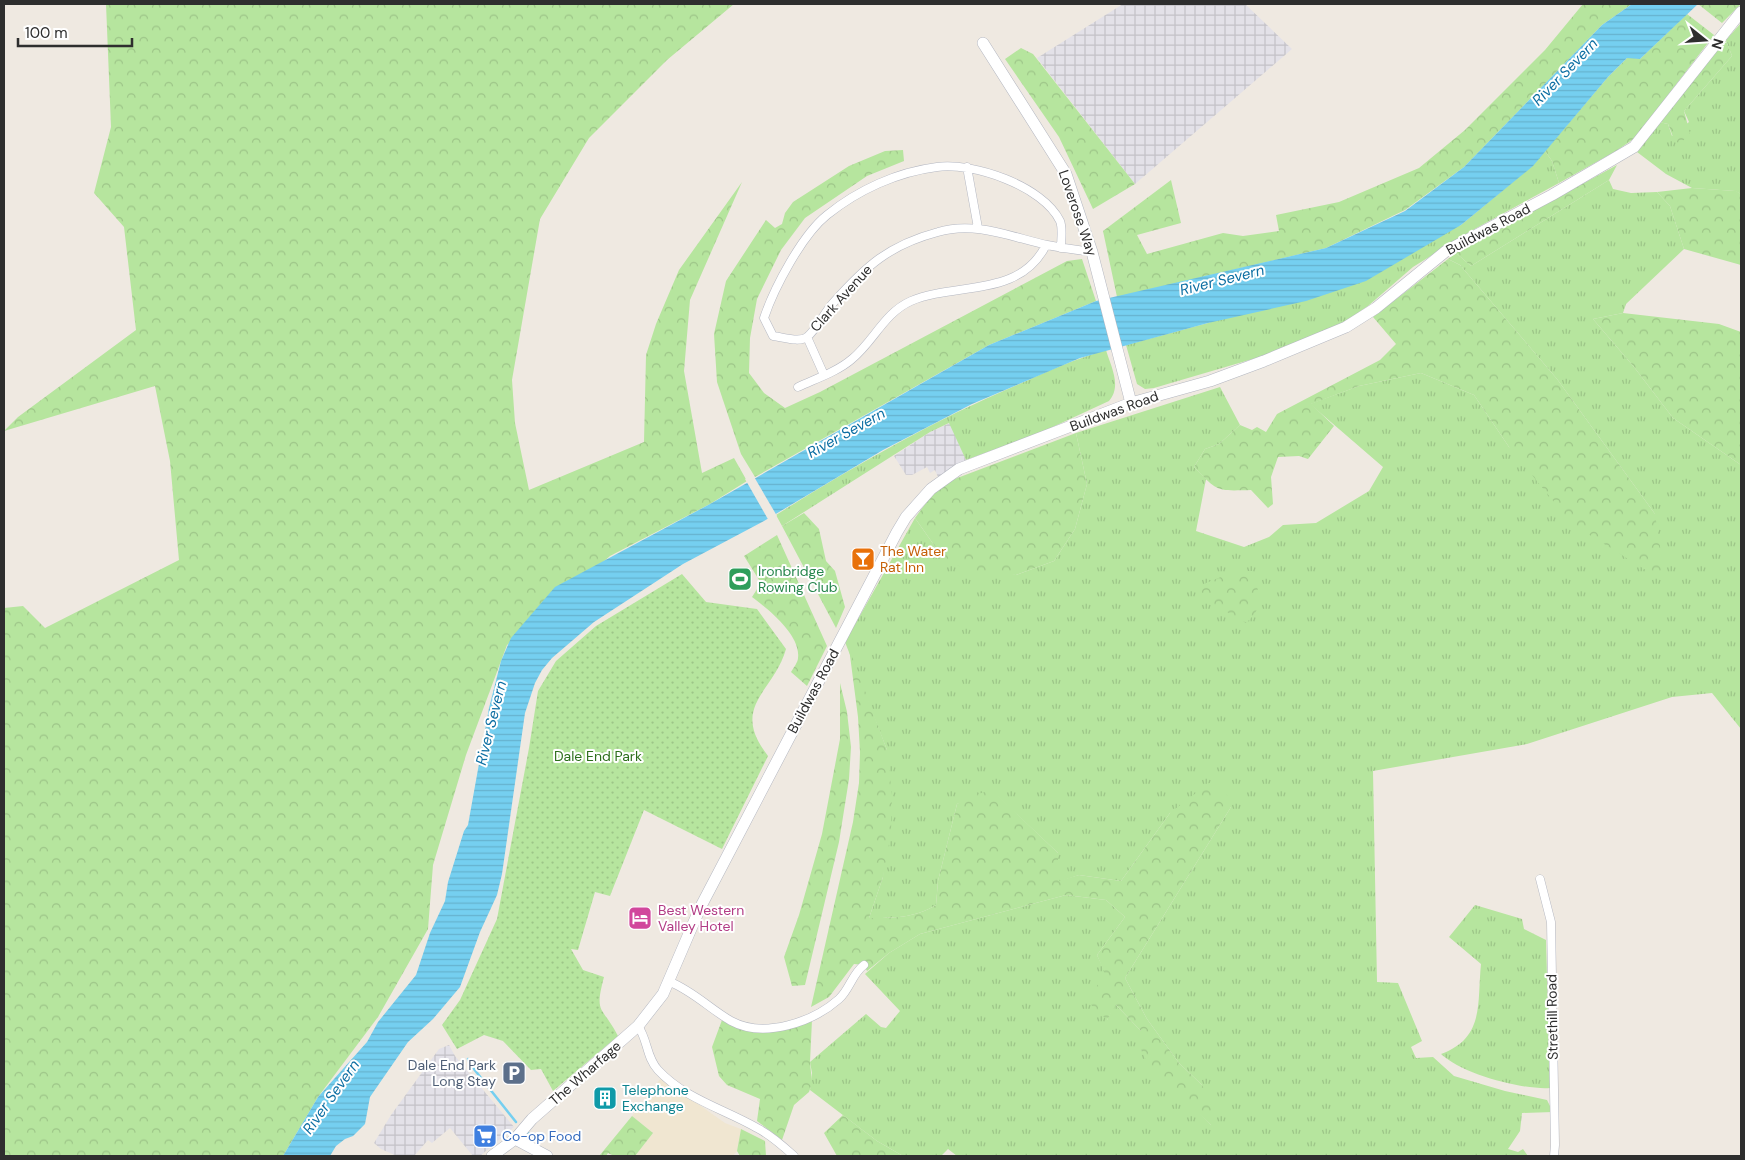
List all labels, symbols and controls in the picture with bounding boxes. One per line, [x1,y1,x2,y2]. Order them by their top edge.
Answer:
scale bar [18,15,131,47]
north arrow [1680,15,1730,65]
text: 100 m [25,23,68,43]
water label: River Severn [1528,34,1602,110]
text: N [1707,36,1728,51]
street label: Loverose Way [1055,168,1101,259]
street label: Buildwas Road [1443,199,1533,259]
water label: River Severn [1178,260,1267,300]
street label: Clark Avenue [806,261,876,335]
street label: Buildwas Road [1067,387,1161,435]
water label: River Severn [803,403,889,463]
place label: The Water Rat Inn [880,542,946,576]
bar icon: The Water Rat Inn [850,546,876,572]
place label: Ironbridge Rowing Club [758,562,838,596]
sports icon: Ironbridge Rowing Club [727,566,753,592]
street label: Buildwas Road [783,646,843,736]
water label: River Severn [471,678,511,767]
park label: Dale End Park [554,747,642,765]
place label: Best Western Valley Hotel [658,901,744,935]
hotel icon: Best Western Valley Hotel [627,905,653,931]
street label: Strethill Road [1542,974,1562,1060]
street label: The Wharfage [545,1037,625,1109]
water label: River Severn [298,1056,364,1138]
place label: Dale End Park Long Stay [408,1056,496,1090]
parking icon: Dale End Park Long Stay [501,1060,527,1086]
place label: Telephone Exchange [622,1081,689,1115]
building icon: Telephone Exchange [592,1085,618,1111]
supermarket icon: Co-op Food [472,1123,498,1149]
place label: Co-op Food [502,1127,581,1145]

